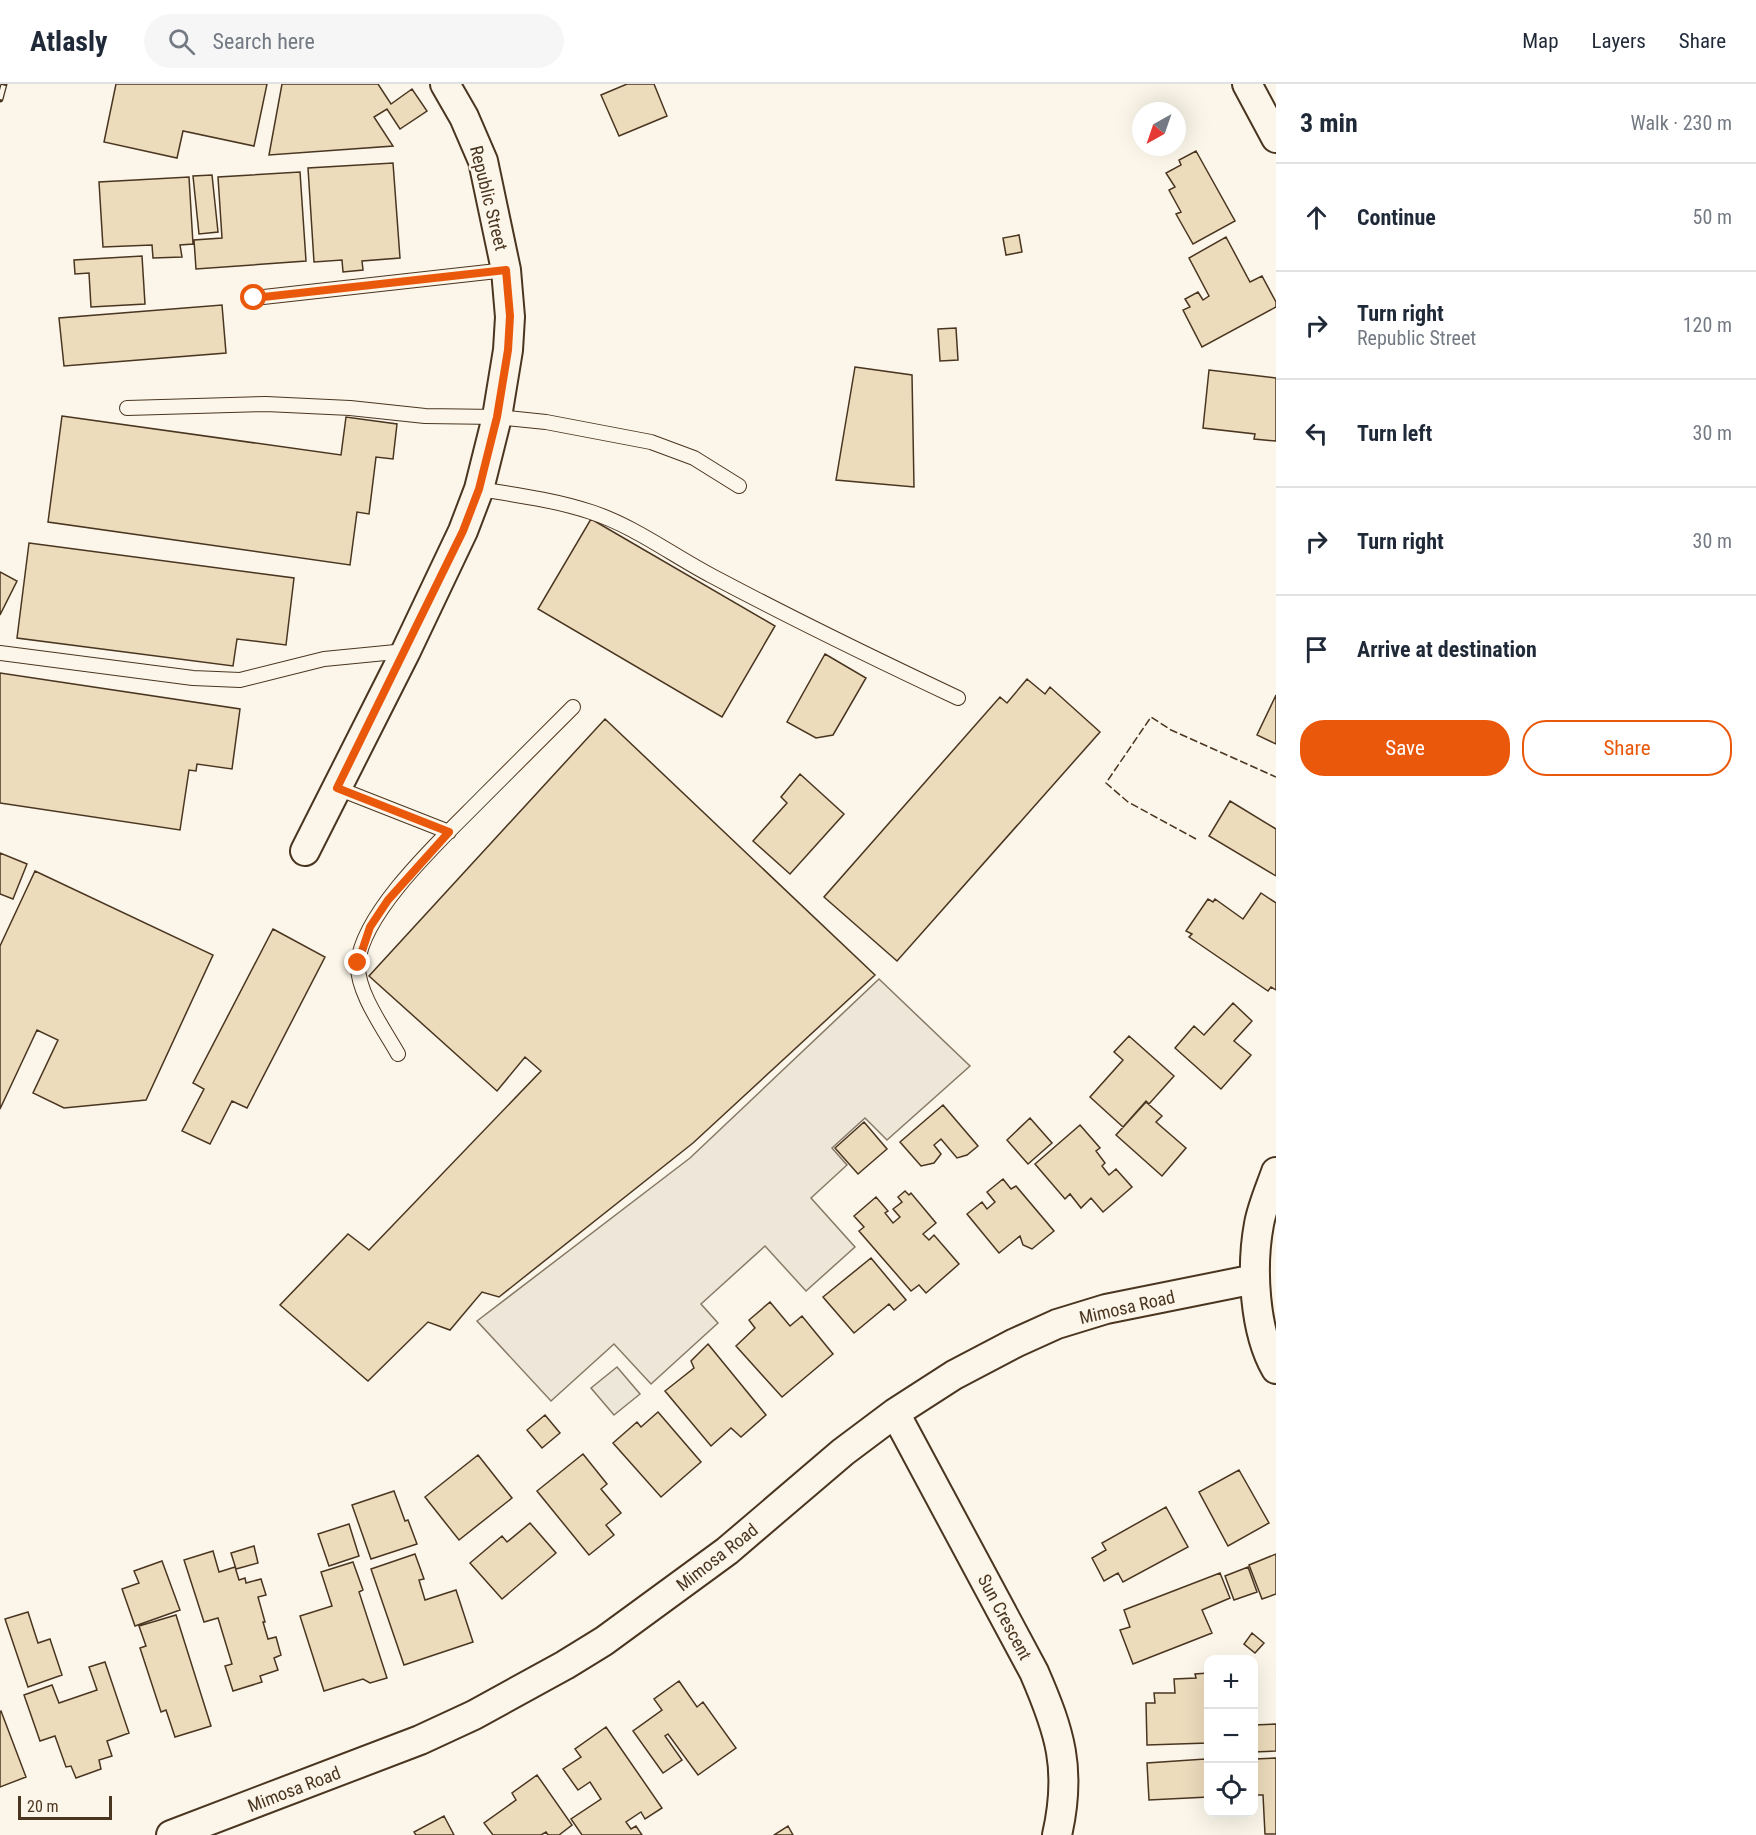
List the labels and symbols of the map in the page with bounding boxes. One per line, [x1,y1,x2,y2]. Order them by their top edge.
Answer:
north arrow [1132,102,1186,156]
street label: Republic Street [466,143,512,253]
route start [240,284,266,310]
route end [344,949,370,975]
street label: Mimosa Road [1077,1286,1177,1328]
street label: Mimosa Road [672,1519,762,1595]
street label: Sun Crescent [974,1571,1036,1663]
street label: Mimosa Road [245,1762,343,1816]
scale bar [18,1793,112,1820]

